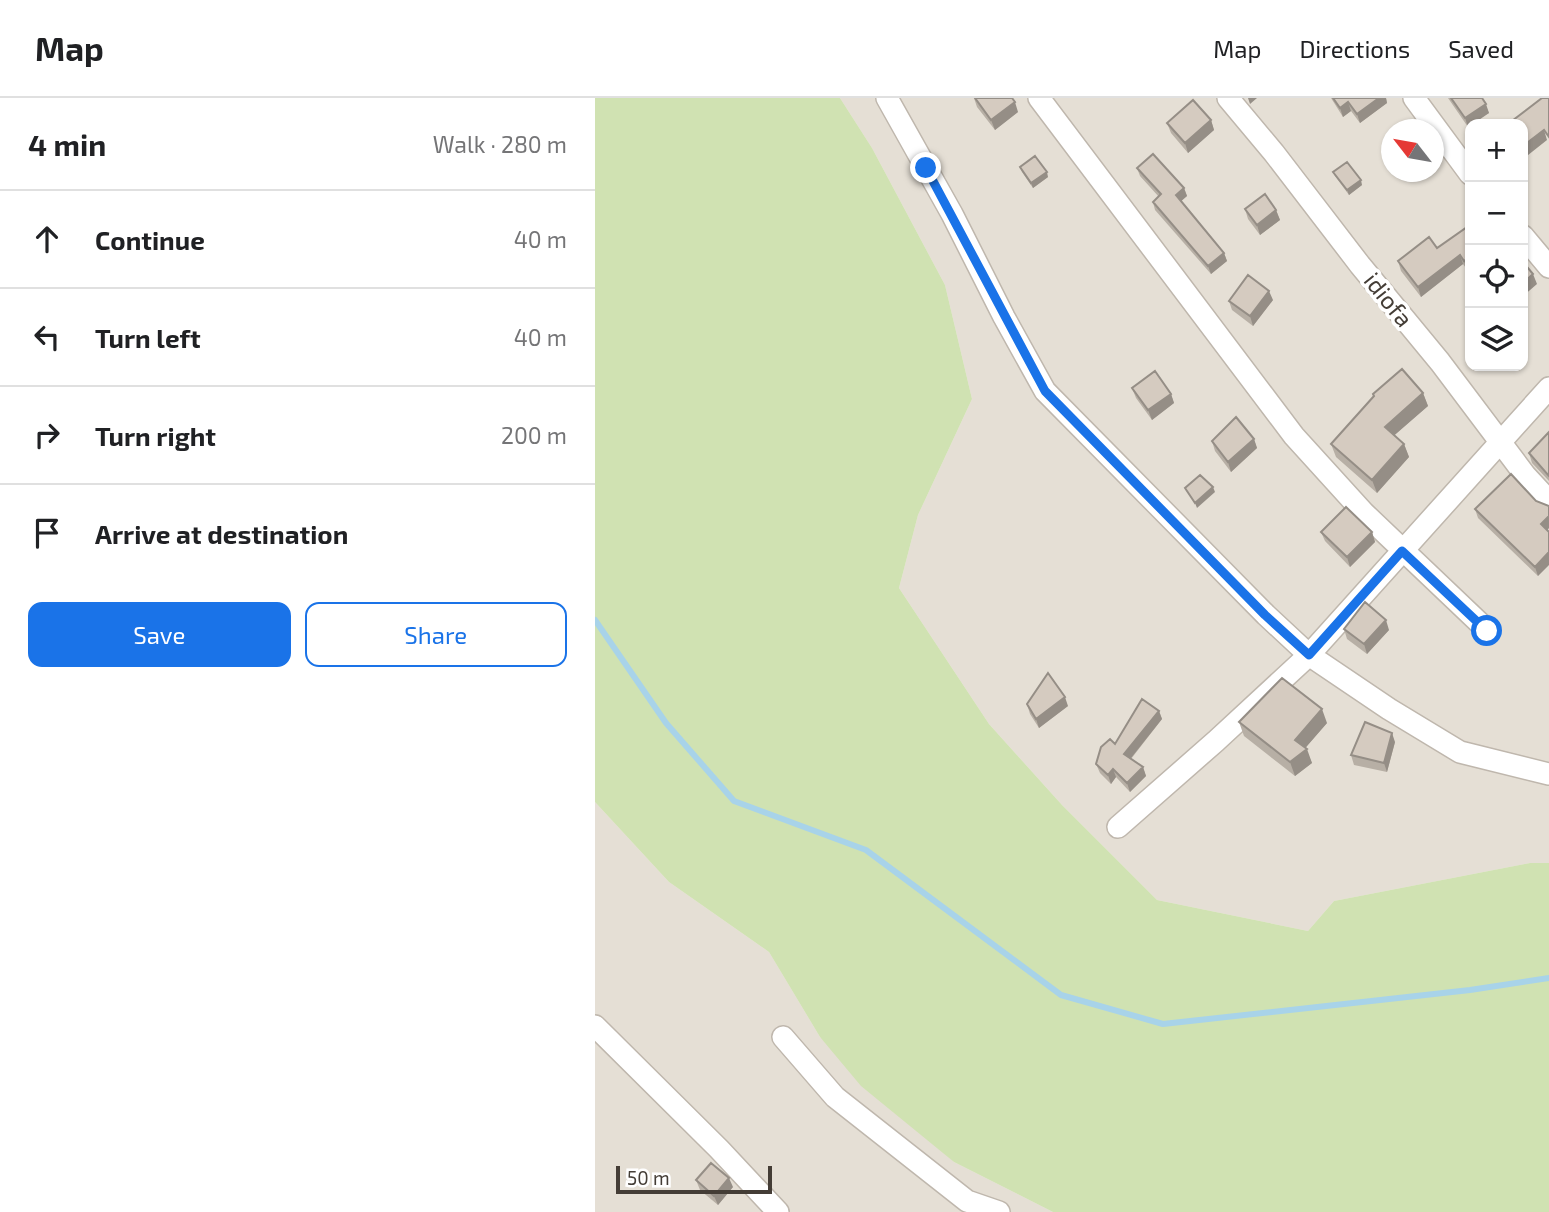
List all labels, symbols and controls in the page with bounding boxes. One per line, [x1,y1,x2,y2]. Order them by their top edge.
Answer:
text: Map [35,28,104,68]
text: Map [1213,34,1261,63]
text: Directions [1299,34,1410,63]
text: Saved [1448,34,1514,63]
north arrow [1381,119,1444,182]
map controls [1465,119,1528,371]
button: + [1465,119,1528,182]
text: 4 min [28,126,106,162]
text: Walk · 280 m [433,130,567,158]
route end [910,152,941,183]
button: − [1465,182,1528,245]
icon: ahead [28,220,66,258]
text: Continue [95,224,205,255]
text: 40 m [514,225,567,253]
button: locate [1465,245,1528,308]
street label: idiofa [1359,266,1420,332]
button: layers [1465,308,1528,371]
icon: left [28,318,66,356]
text: Turn left [95,322,201,353]
text: 40 m [514,323,567,351]
icon: right [28,416,66,454]
text: Turn right [95,420,216,451]
text: 200 m [501,421,567,449]
icon: arrive [28,514,66,552]
text: Arrive at destination [95,518,348,549]
button: Save [28,602,291,667]
button: Share [305,602,567,667]
route start [1471,615,1502,646]
scale bar [616,1163,772,1195]
text: 50 m [627,1166,670,1189]

